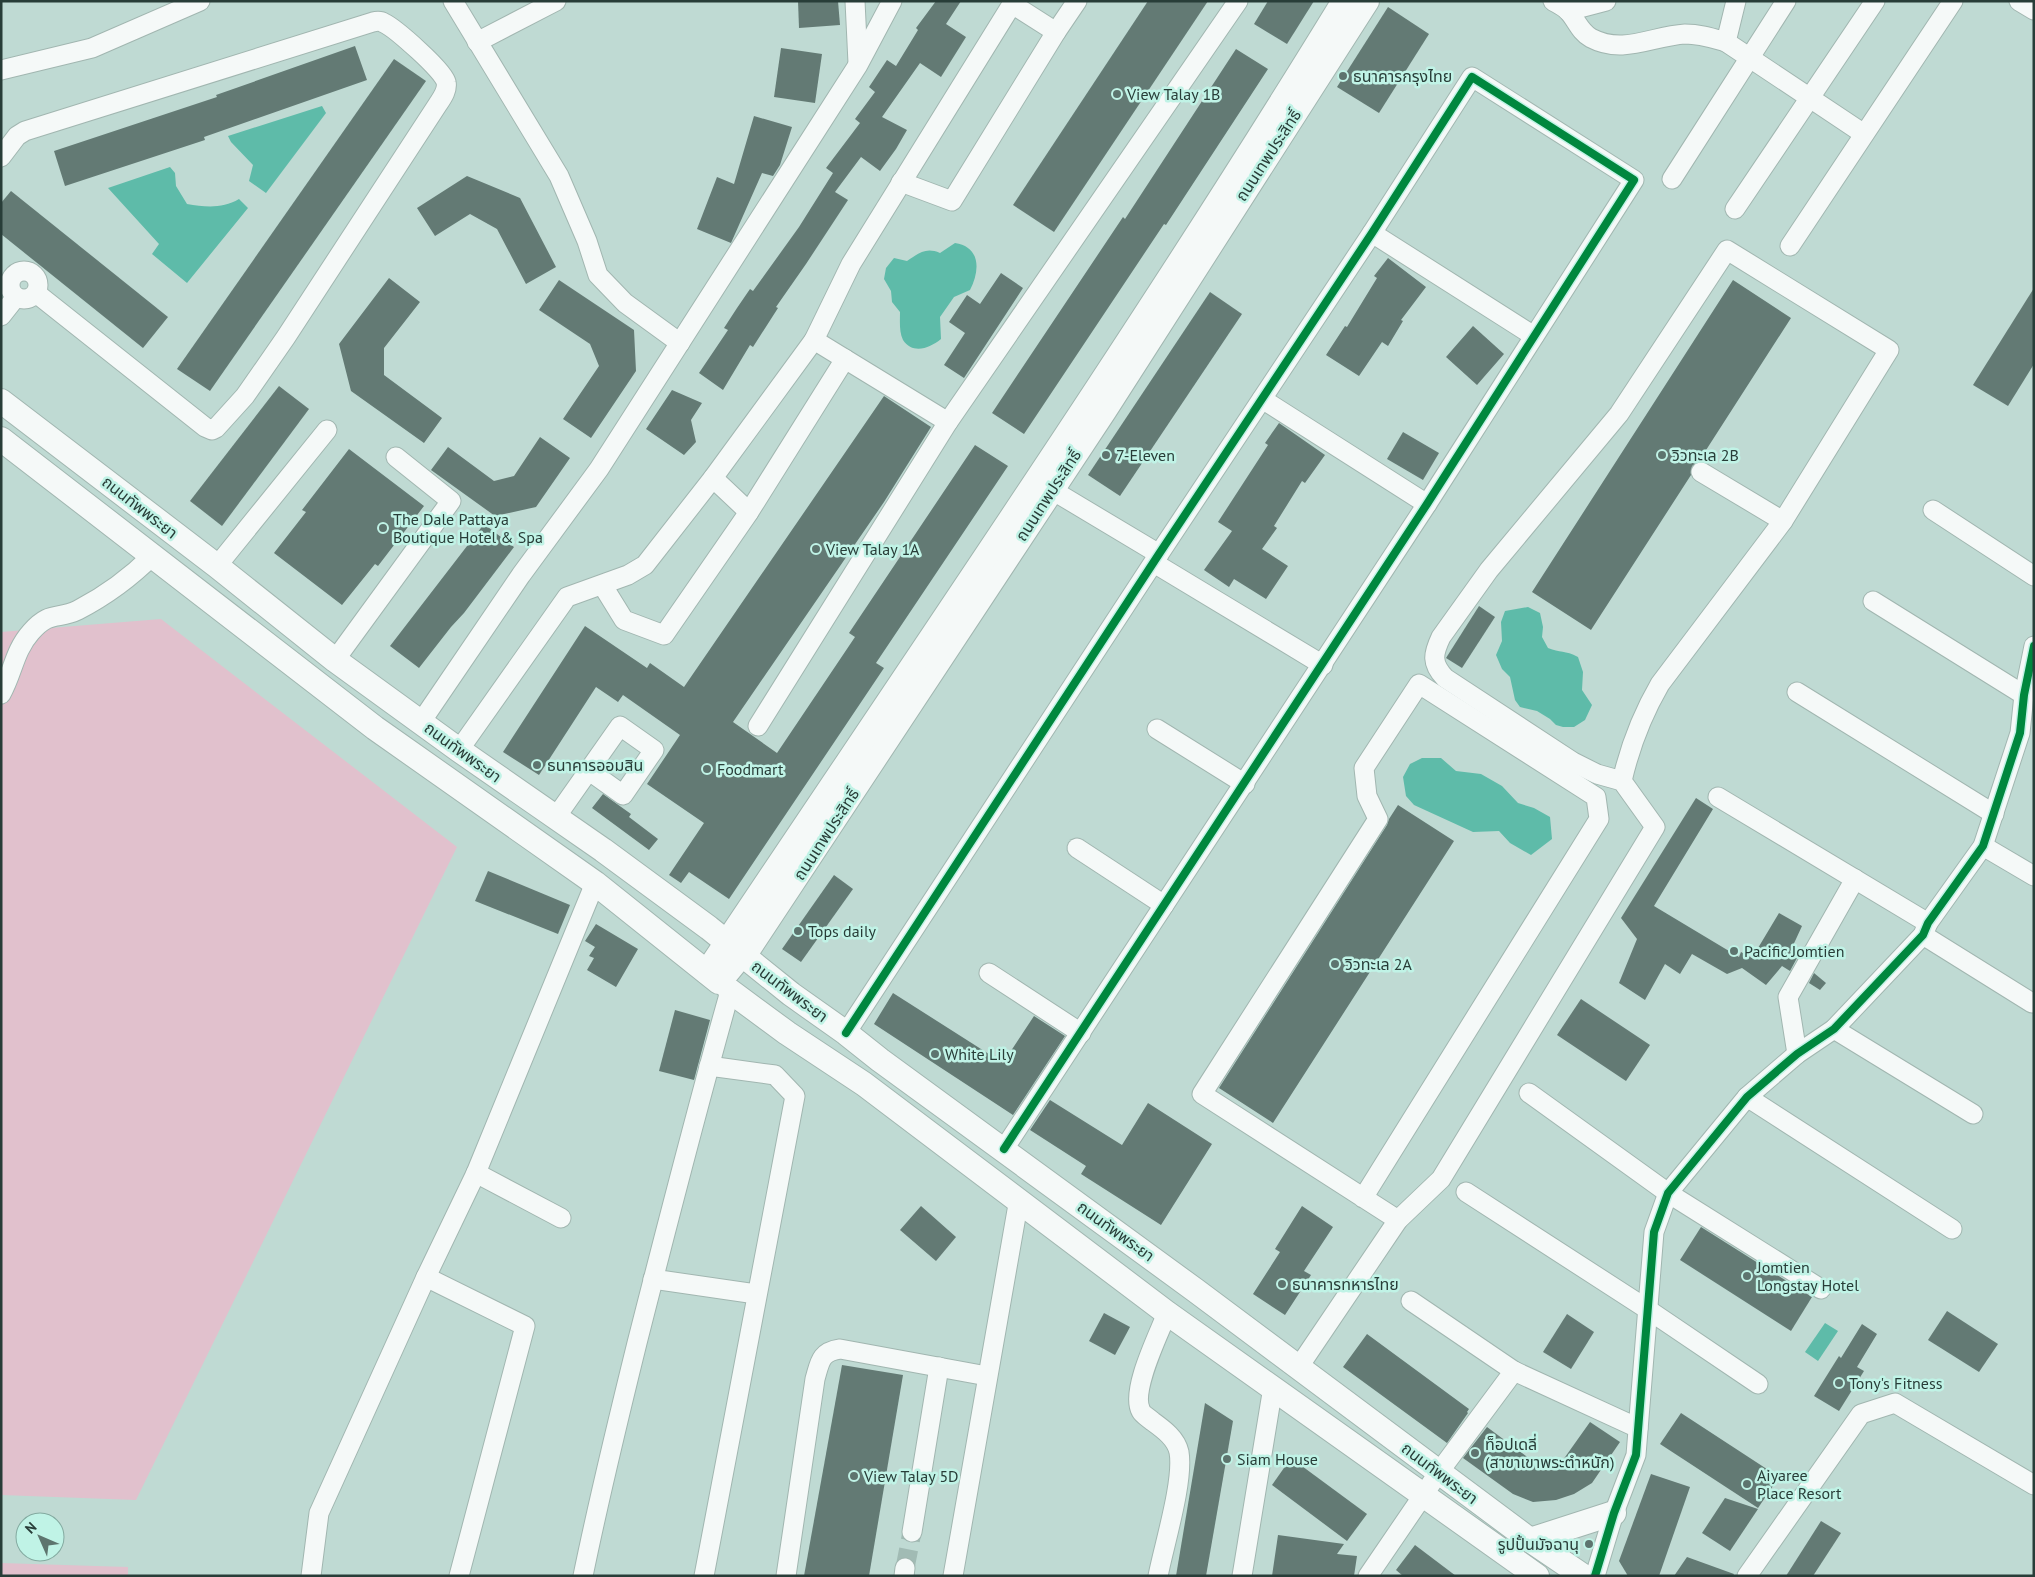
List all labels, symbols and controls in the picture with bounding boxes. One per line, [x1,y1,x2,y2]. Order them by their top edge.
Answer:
place label: ธนาคารกรุงไทย [1353,66,1452,86]
marker: ธนาคารกรุงไทย [1337,70,1349,82]
place label: View Talay 1B [1126,84,1220,104]
marker: View Talay 1B [1111,88,1123,100]
street label: ถนนเทพประสิทธิ์ [1231,105,1305,205]
street label: ถนนเทพประสิทธิ์ [1011,445,1085,545]
place label: 7-Eleven [1116,445,1175,465]
place label: วิวทะเล 2B [1671,445,1739,465]
marker: 7-Eleven [1100,449,1112,461]
marker: วิวทะเล 2B [1656,449,1668,461]
street label: ถนนทัพพระยา [98,471,182,543]
place label: The Dale Pattaya Boutique Hotel & Spa [393,509,543,547]
marker: The Dale Pattaya Boutique Hotel & Spa [377,522,389,534]
place label: View Talay 1A [825,539,920,559]
marker: View Talay 1A [810,543,822,555]
street label: ถนนทัพพระยา [421,717,505,787]
place label: ธนาคารออมสิน [547,755,643,775]
marker: ธนาคารออมสิน [531,759,543,771]
place label: Foodmart [717,759,784,779]
marker: Foodmart [701,763,713,775]
street label: ถนนเทพประสิทธิ์ [789,784,863,884]
place label: Tops daily [808,921,877,941]
marker: Tops daily [792,925,804,937]
place label: Pacific Jomtien [1744,941,1844,961]
marker: Pacific Jomtien [1728,945,1740,957]
place label: วิวทะเล 2A [1344,954,1413,974]
street label: ถนนทัพพระยา [748,956,832,1026]
marker: วิวทะเล 2A [1329,958,1341,970]
place label: White Lily [945,1044,1014,1064]
marker: White Lily [929,1048,941,1060]
street label: ถนนทัพพระยา [1074,1196,1158,1266]
place label: Jomtien Longstay Hotel [1756,1257,1859,1295]
marker: Jomtien Longstay Hotel [1741,1270,1753,1282]
place label: ธนาคารทหารไทย [1292,1274,1399,1294]
marker: ธนาคารทหารไทย [1276,1278,1288,1290]
place label: Tony's Fitness [1849,1373,1943,1393]
marker: Tony's Fitness [1833,1377,1845,1389]
place label: ท็อปเดลี่ (สาขาเขาพระตำหนัก) [1485,1433,1614,1472]
street label: ถนนทัพพระยา [1398,1438,1482,1508]
marker: ท็อปเดลี่ (สาขาเขาพระตำหนัก) [1469,1447,1481,1459]
place label: Siam House [1237,1449,1318,1469]
marker: Siam House [1221,1453,1233,1465]
place label: Aiyaree Place Resort [1757,1465,1842,1503]
place label: View Talay 5D [863,1466,959,1486]
marker: View Talay 5D [848,1470,860,1482]
marker: Aiyaree Place Resort [1741,1478,1753,1490]
north arrow [15,1512,65,1562]
text: N [21,1518,40,1537]
place label: รูปปั้นมัจฉานุ [1498,1534,1579,1554]
marker: รูปปั้นมัจฉานุ [1583,1538,1595,1550]

